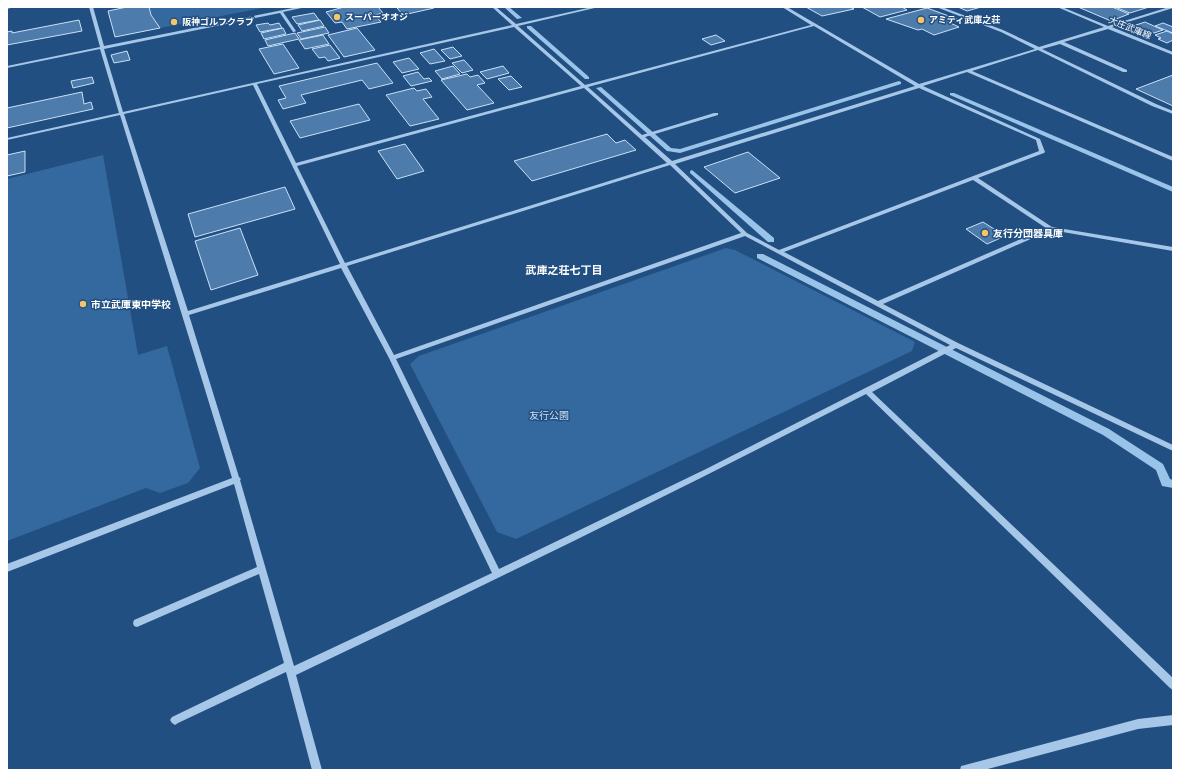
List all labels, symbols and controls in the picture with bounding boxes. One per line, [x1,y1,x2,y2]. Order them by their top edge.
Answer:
marker: スーパーオオジ [332,12,342,22]
place label: スーパーオオジ [345,12,408,22]
marker: アミティ武庫之荘 [916,15,926,25]
place label: アミティ武庫之荘 [929,15,1000,25]
street label: 大庄武庫線 [1107,15,1154,41]
place label: 阪神ゴルフクラブ [182,16,254,27]
marker: 阪神ゴルフクラブ [169,17,179,27]
marker: 友行分団器具庫 [980,228,990,238]
place label: 友行分団器具庫 [993,228,1063,239]
district label: 武庫之荘七丁目 [526,264,603,277]
marker: 市立武庫東中学校 [78,299,88,309]
place label: 市立武庫東中学校 [91,299,171,310]
park label: 友行公園 [529,410,569,421]

